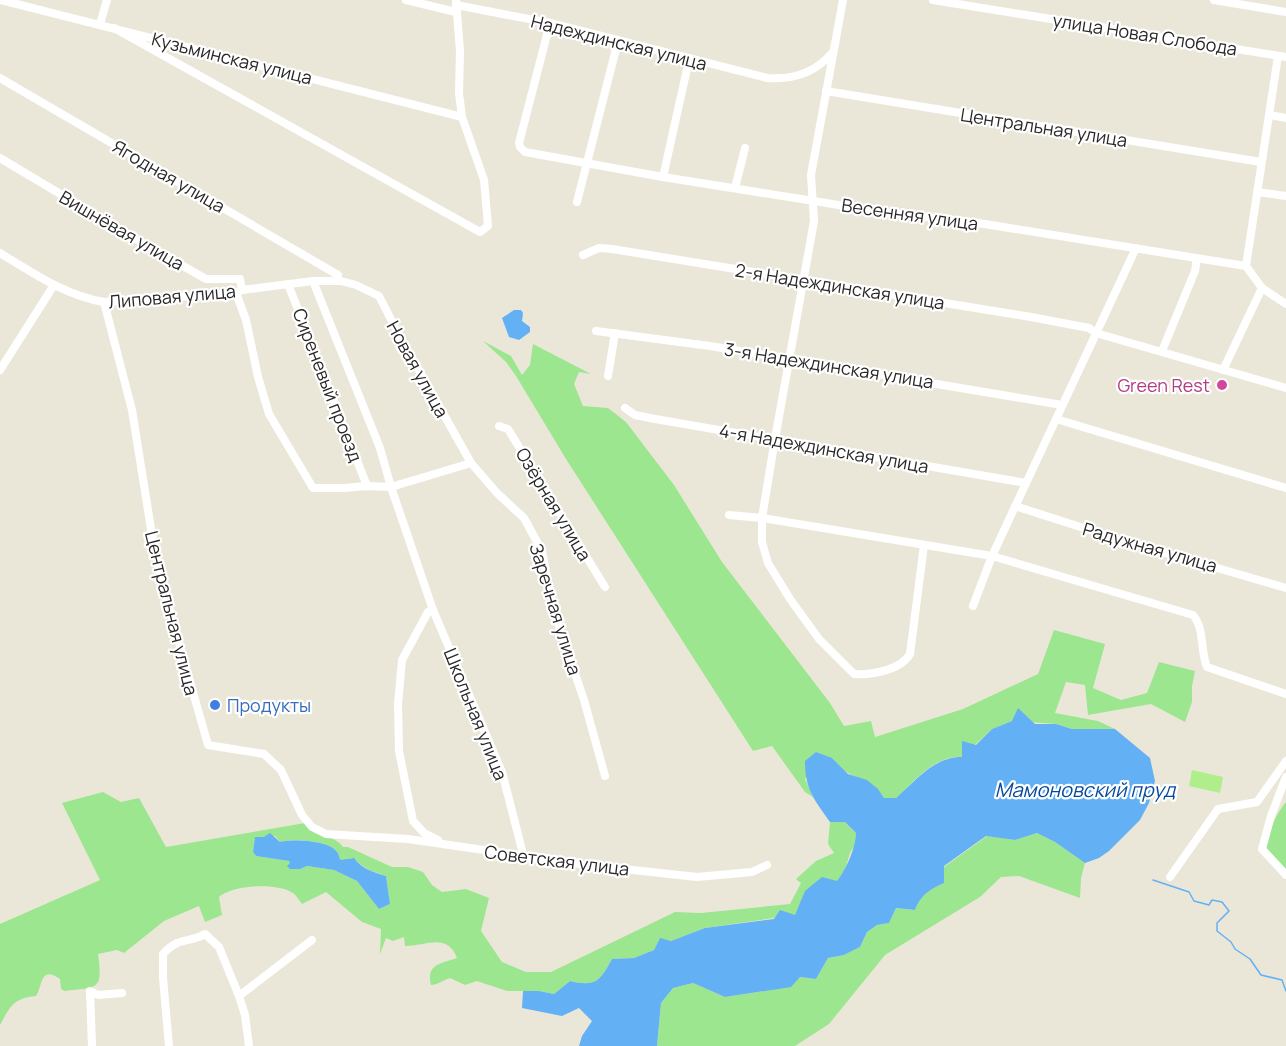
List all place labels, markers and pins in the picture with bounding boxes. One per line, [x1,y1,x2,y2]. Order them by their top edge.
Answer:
place label: Green Rest [1117,373,1210,397]
marker: Green Rest [1215,378,1229,392]
place label: Продукты [227,693,311,717]
marker: Продукты [208,698,222,712]

